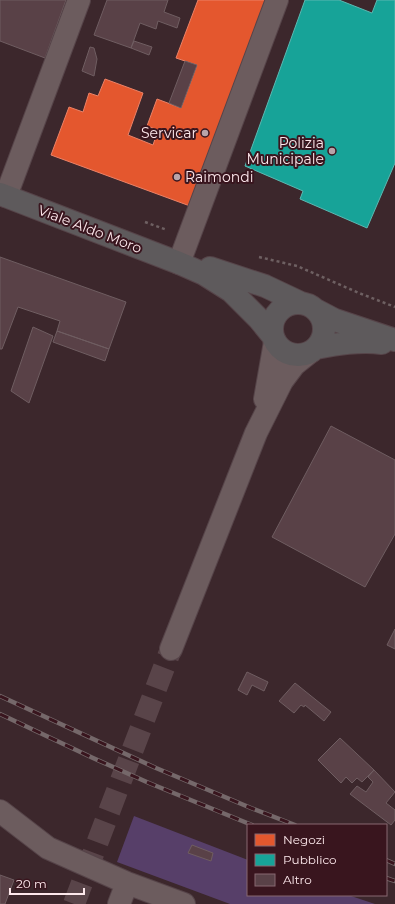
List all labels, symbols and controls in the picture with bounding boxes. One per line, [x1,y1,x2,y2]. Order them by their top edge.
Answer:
place label: Servicar [141,124,197,142]
marker: Servicar [200,128,210,138]
place label: Polizia Municipale [247,134,324,168]
marker: Polizia Municipale [327,146,337,156]
place label: Raimondi [185,168,253,186]
marker: Raimondi [172,172,182,182]
street label: Viale Aldo Moro [36,201,145,257]
legend [247,824,387,896]
text: Negozi [283,832,325,847]
text: Pubblico [283,852,337,867]
scale bar [10,870,84,896]
text: Altro [283,872,312,887]
text: 20 m [16,876,47,891]

